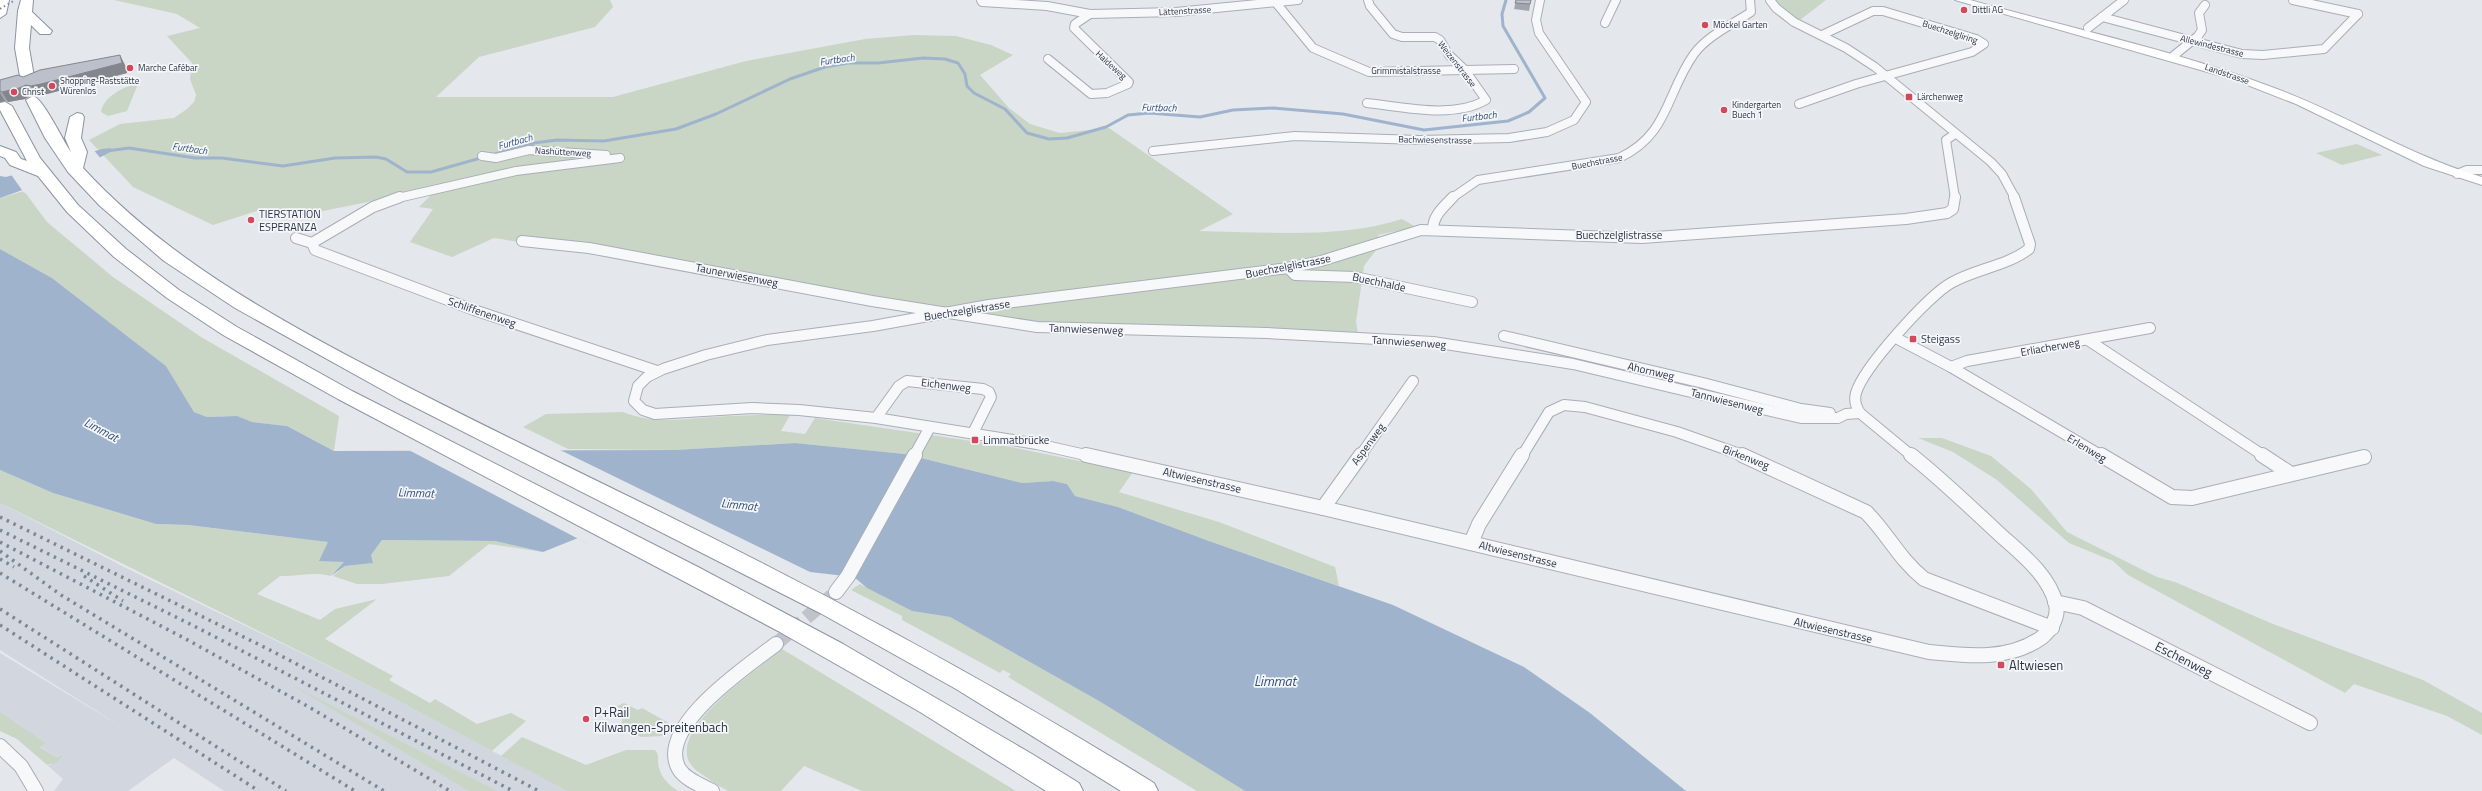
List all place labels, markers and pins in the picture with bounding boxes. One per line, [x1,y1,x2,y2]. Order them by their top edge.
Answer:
place label: Dittli AG [1972,3,2003,16]
marker: Dittli AG [1959,5,1969,15]
place label: Möckel Garten [1713,18,1768,31]
marker: Möckel Garten [1700,20,1710,30]
place label: Marche Cafébar [138,61,198,74]
marker: Marche Cafébar [125,63,135,73]
place label: Shopping-Raststätte Würenlos [60,74,140,97]
marker: Shopping-Raststätte Würenlos [47,81,57,91]
place label: Christ [22,85,45,98]
marker: Christ [9,87,19,97]
place label: Lärchenweg [1917,90,1963,103]
marker: Lärchenweg [1904,92,1914,102]
place label: Kindergarten Buech 1 [1732,98,1781,121]
marker: Kindergarten Buech 1 [1719,105,1729,115]
place label: TIERSTATION ESPERANZA [259,206,321,235]
marker: TIERSTATION ESPERANZA [246,215,256,225]
place label: Steigass [1921,331,1960,347]
marker: Steigass [1908,334,1918,344]
place label: Limmatbrücke [983,432,1050,448]
marker: Limmatbrücke [970,435,980,445]
place label: Altwiesen [2009,655,2063,675]
marker: Altwiesen [1996,660,2006,670]
place label: P+Rail Kilwangen-Spreitenbach [594,702,728,737]
marker: P+Rail Kilwangen-Spreitenbach [581,714,591,724]

